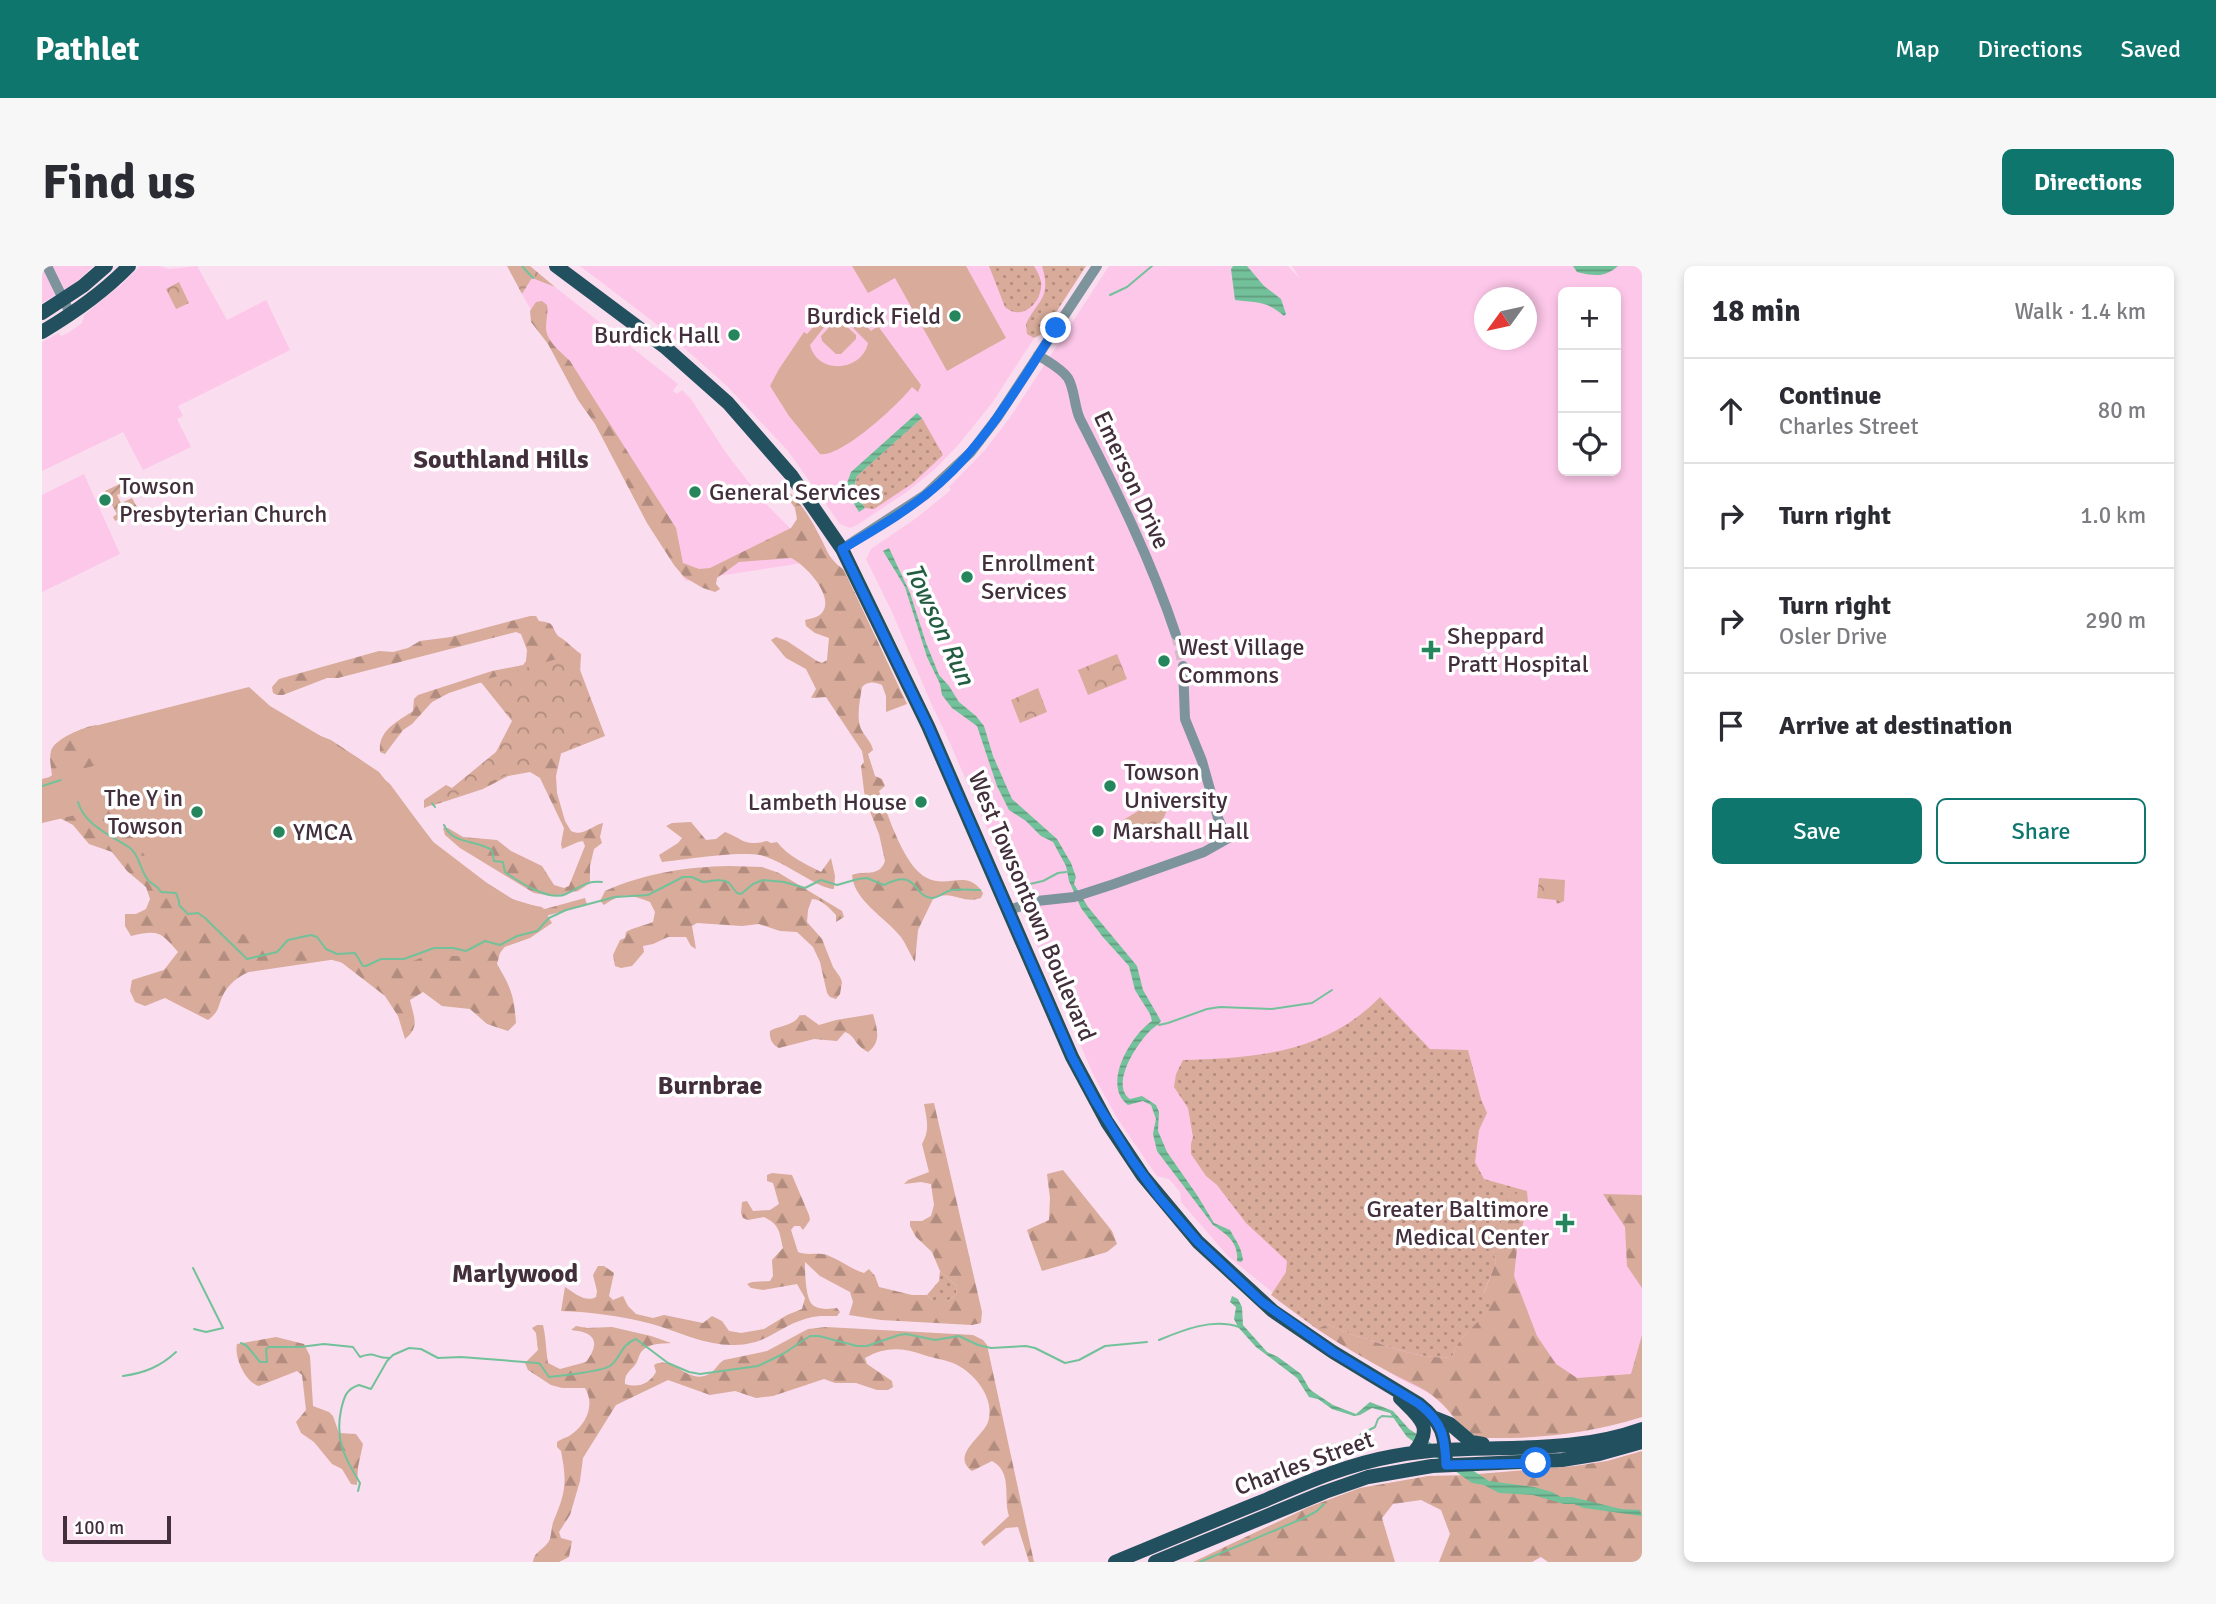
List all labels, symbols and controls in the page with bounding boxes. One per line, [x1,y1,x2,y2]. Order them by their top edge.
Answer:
text: Pathlet [35,29,139,70]
text: Map [1895,34,1940,64]
text: Directions [1978,34,2083,64]
text: Saved [2121,34,2181,64]
button: Directions [2002,149,2174,215]
text: Find us [42,152,195,212]
north arrow [1474,287,1537,350]
map controls [1558,287,1621,476]
button: + [1558,287,1621,350]
text: 18 min [1712,293,1801,330]
text: Walk · 1.4 km [2014,297,2146,326]
place label: Burdick Field [806,301,941,331]
marker: Burdick Field [947,308,963,324]
route end [1040,312,1071,343]
place label: Burdick Hall [594,320,720,350]
marker: Burdick Hall [726,327,742,343]
button: − [1558,350,1621,413]
text: Continue [1779,380,1881,412]
icon: ahead [1712,392,1750,430]
text: 80 m [2098,396,2146,425]
street label: Emerson Drive [1087,406,1177,554]
text: Charles Street [1779,412,1919,441]
button: locate [1558,413,1621,476]
district label: Southland Hills [414,444,588,476]
place label: Towson Presbyterian Church [119,471,327,529]
place label: General Services [709,477,880,507]
marker: General Services [687,484,703,500]
marker: Towson Presbyterian Church [97,492,113,508]
icon: right [1712,497,1750,535]
text: Turn right [1779,500,1891,532]
text: 1.0 km [2080,501,2146,530]
place label: Enrollment Services [981,548,1095,606]
water label: Towson Run [897,558,982,691]
marker: Enrollment Services [959,569,975,585]
text: Turn right [1779,590,1891,622]
icon: right [1712,602,1750,640]
text: 290 m [2085,606,2146,635]
place label: Sheppard Pratt Hospital [1447,621,1589,679]
text: Osler Drive [1779,622,1887,651]
place label: West Village Commons [1178,632,1305,690]
marker: Sheppard Pratt Hospital [1421,640,1441,660]
marker: West Village Commons [1156,653,1172,669]
icon: arrive [1712,707,1750,745]
text: Arrive at destination [1779,710,2012,742]
place label: Towson University [1124,757,1228,815]
street label: West Towsontown Boulevard [961,767,1103,1045]
marker: Towson University [1102,778,1118,794]
place label: The Y in Towson [104,783,183,841]
place label: Lambeth House [748,787,907,817]
marker: Lambeth House [913,794,929,810]
button: Save [1712,798,1922,864]
button: Share [1936,798,2146,864]
marker: The Y in Towson [189,804,205,820]
place label: Marshall Hall [1112,816,1249,846]
place label: YMCA [293,817,353,847]
marker: Marshall Hall [1090,823,1106,839]
marker: YMCA [271,824,287,840]
district label: Burnbrae [658,1070,763,1102]
place label: Greater Baltimore Medical Center [1367,1194,1549,1252]
marker: Greater Baltimore Medical Center [1555,1213,1575,1233]
district label: Marlywood [452,1258,578,1290]
street label: Charles Street [1230,1424,1378,1502]
route start [1520,1447,1551,1478]
scale bar [63,1513,172,1545]
text: 100 m [74,1516,124,1540]

